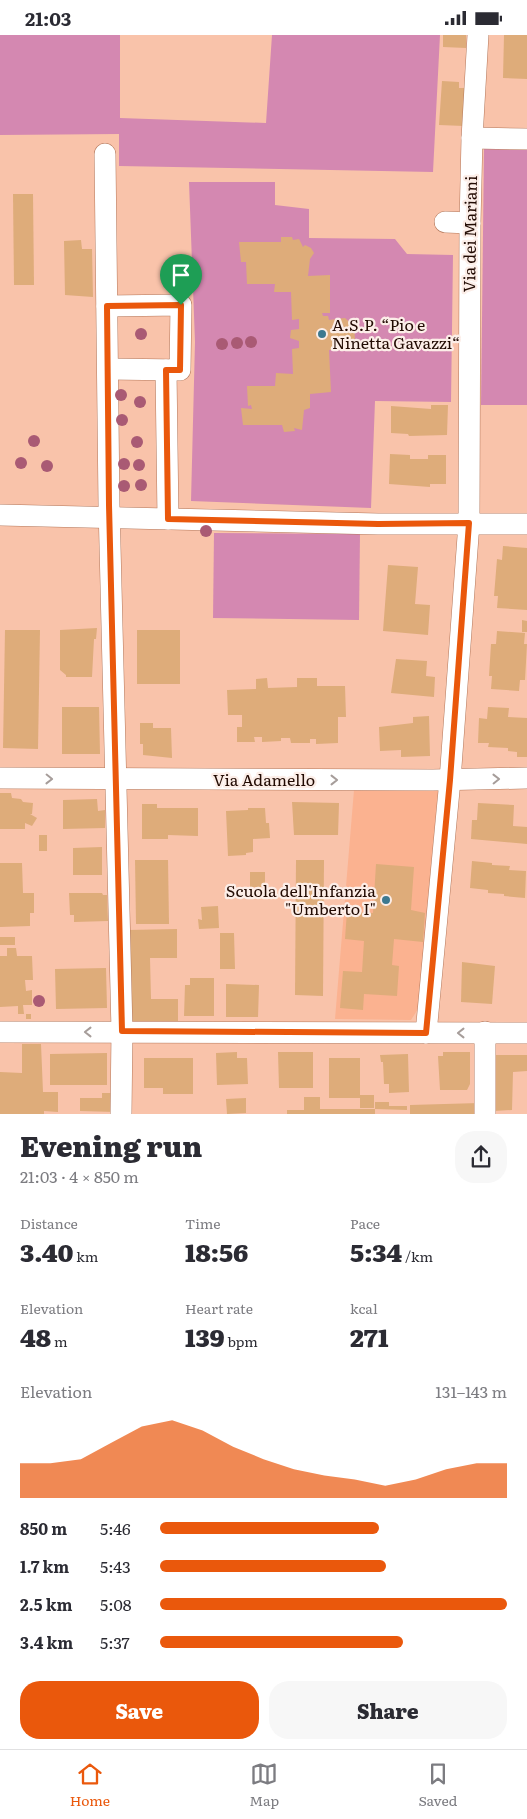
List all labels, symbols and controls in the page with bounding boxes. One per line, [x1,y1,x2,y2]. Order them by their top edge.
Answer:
text: 21:03 [25,4,71,32]
street label: Via dei Mariani [456,175,482,293]
pin [160,254,202,305]
icon: arrive [167,261,195,289]
place label: A.S.P. “Pio e Ninetta Gavazzi“ [332,312,460,354]
marker: A.S.P. “Pio e Ninetta Gavazzi“ [316,328,328,340]
street label: Via Adamello [213,767,315,791]
one-way arrow [45,774,53,784]
one-way arrow [492,774,500,784]
one-way arrow [330,775,338,785]
place label: Scuola dell'Infanzia "Umberto I" [226,878,376,920]
marker: Scuola dell'Infanzia "Umberto I" [380,894,392,906]
one-way arrow [84,1027,92,1037]
one-way arrow [457,1027,465,1038]
text: Evening run [20,1124,202,1166]
button: share [455,1131,507,1183]
text: 21:03 · 4 × 850 m [20,1164,139,1188]
text: Distance [20,1213,78,1233]
text: Time [185,1213,221,1233]
text: Pace [350,1213,380,1233]
text: 3.40 [20,1233,74,1270]
text: 18:56 [185,1233,248,1270]
text: 5:34 [350,1233,402,1270]
text: km [74,1246,98,1266]
text: /km [402,1246,433,1266]
text: Elevation [20,1298,83,1318]
text: Heart rate [185,1298,253,1318]
text: kcal [350,1298,378,1318]
text: 48 [20,1318,51,1355]
text: 139 [185,1318,225,1355]
text: 271 [350,1318,389,1355]
text: m [51,1331,68,1351]
text: bpm [225,1331,258,1351]
text: Elevation [20,1379,92,1403]
text: 131–143 m [435,1379,507,1403]
text: 850 m [20,1516,67,1540]
text: 5:46 [100,1516,131,1540]
text: 1.7 km [20,1554,69,1578]
text: 5:43 [100,1554,131,1578]
text: 2.5 km [20,1592,72,1616]
text: 5:08 [100,1592,132,1616]
text: 3.4 km [20,1630,73,1654]
text: 5:37 [100,1630,130,1654]
button: Save [20,1681,259,1739]
button: Share [269,1681,507,1739]
tab: Home [70,1760,110,1810]
tab: Map [249,1760,279,1810]
tab: Saved [418,1760,457,1810]

